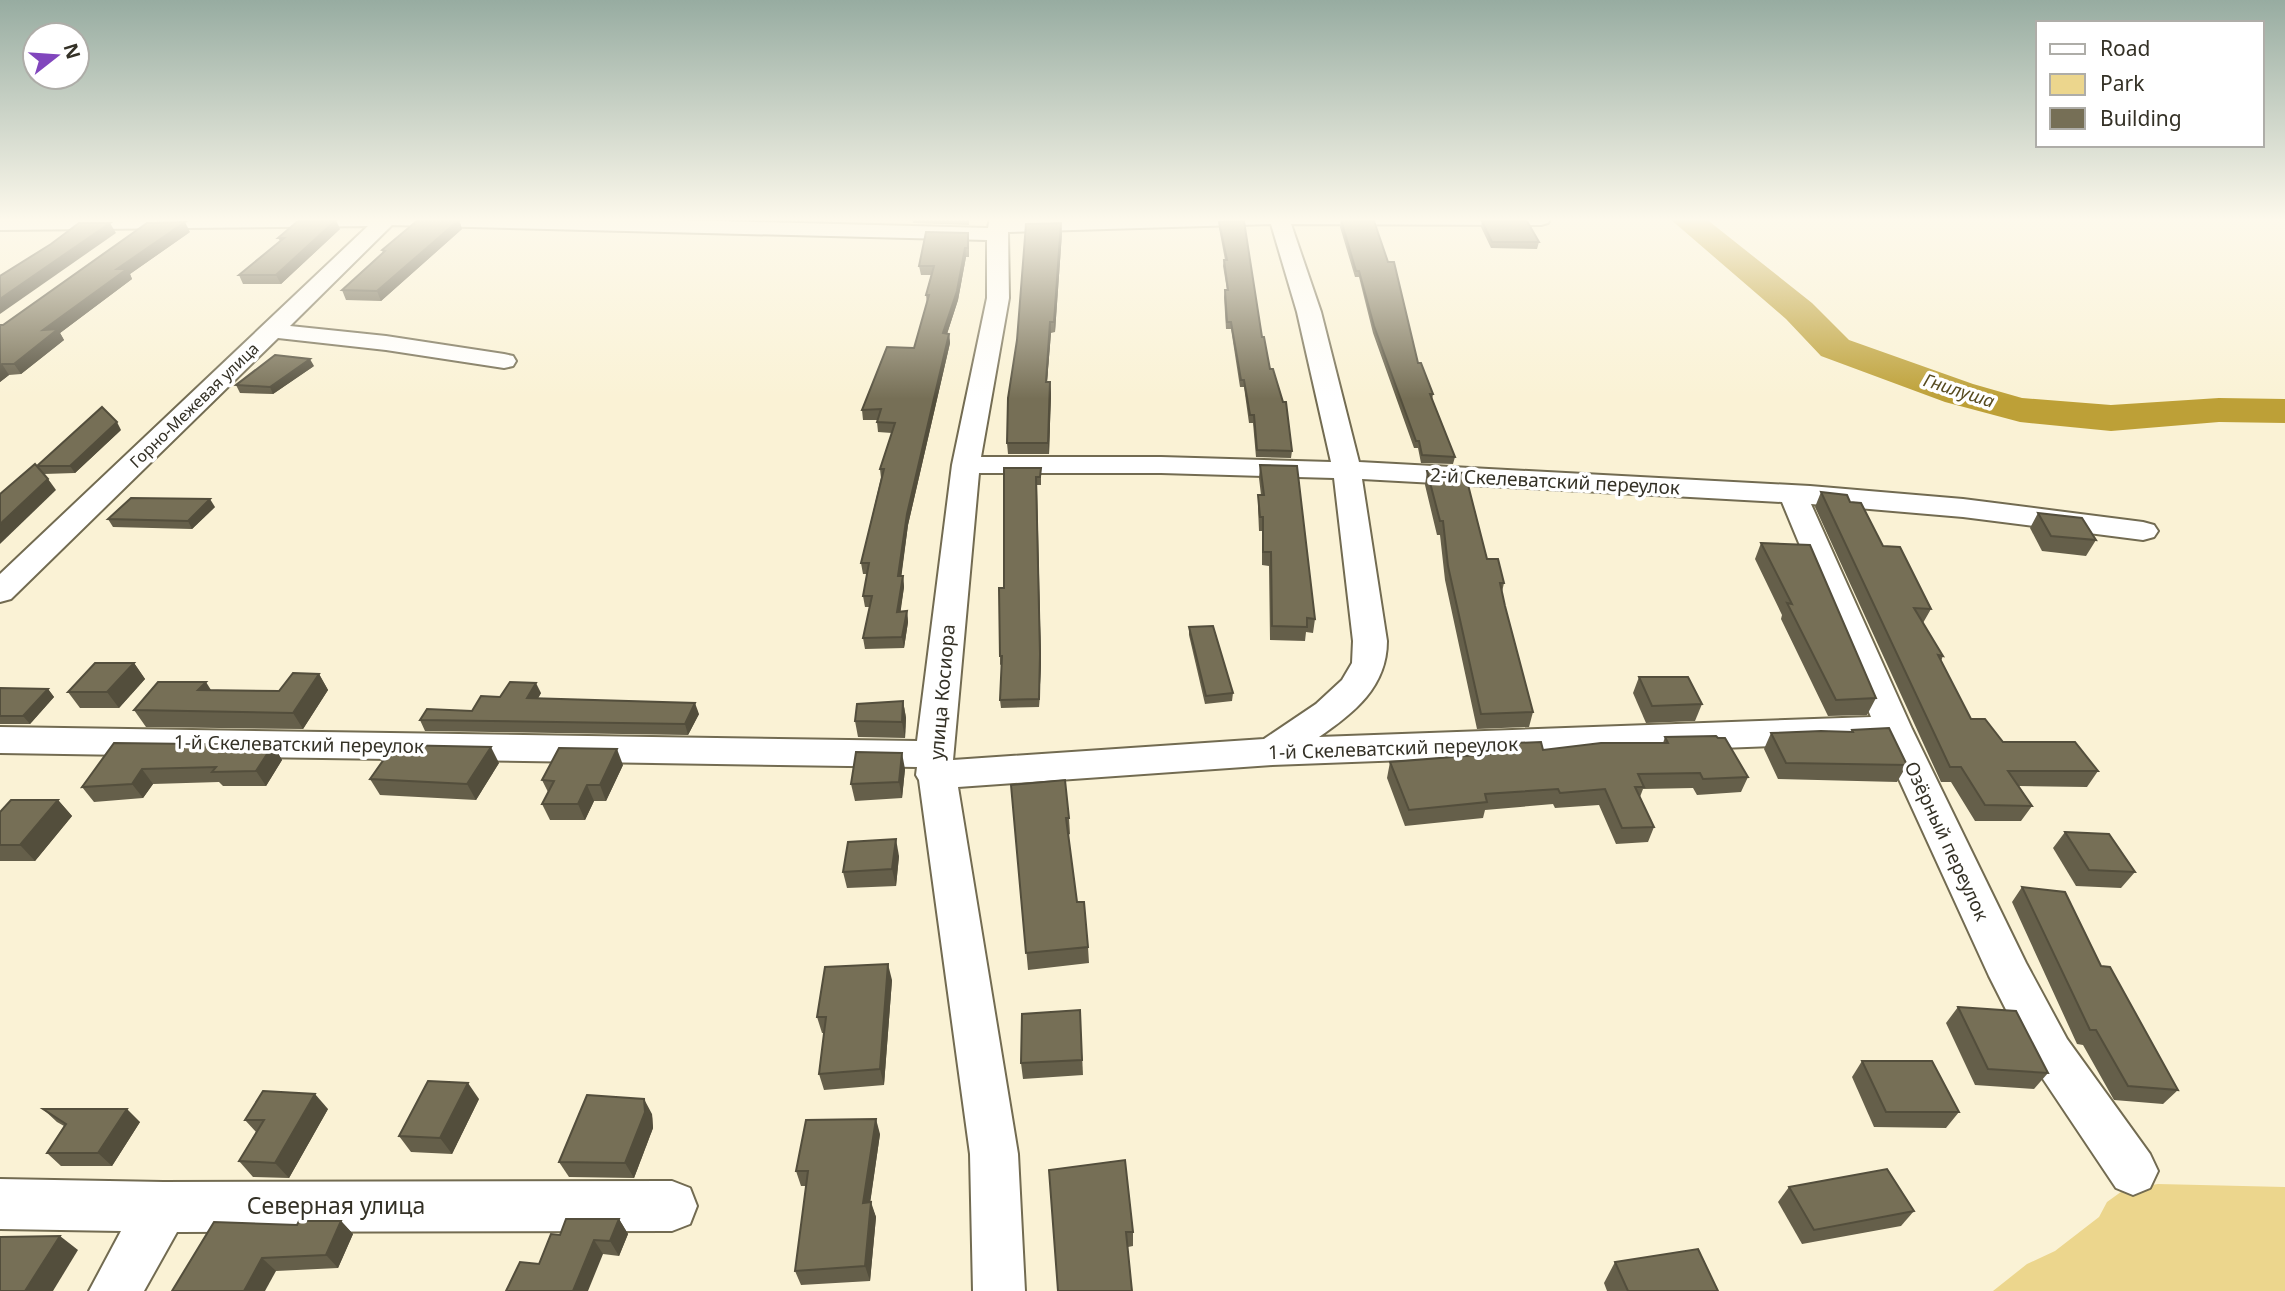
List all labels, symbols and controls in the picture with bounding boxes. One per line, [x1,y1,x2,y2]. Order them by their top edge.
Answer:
north arrow [21,21,91,91]
legend [2036,21,2264,147]
text: Road [2100,34,2150,62]
text: N [58,40,87,62]
text: Park [2100,69,2145,97]
text: Building [2100,104,2182,132]
street label: Горно-Межевая улица [125,338,263,472]
water label: Гнилуша [1921,367,1998,413]
street label: 2-й Скелеватский переулок [1429,461,1681,501]
street label: улица Косиора [923,623,961,761]
street label: 1-й Скелеватский переулок [174,729,424,759]
street label: 1-й Скелеватский переулок [1268,731,1518,765]
street label: Озёрный переулок [1899,757,1995,925]
street label: Северная улица [247,1189,425,1221]

